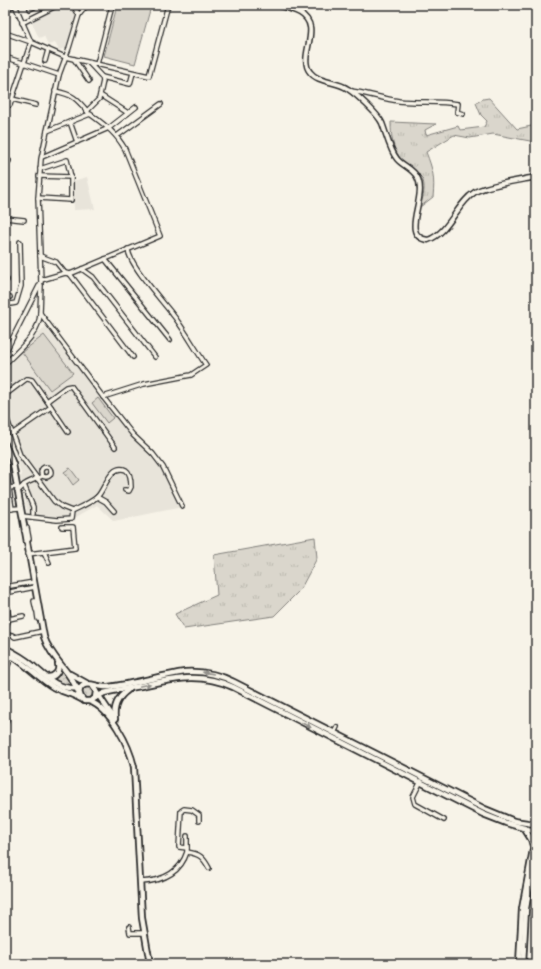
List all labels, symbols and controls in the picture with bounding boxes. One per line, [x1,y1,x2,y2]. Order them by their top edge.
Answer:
one-way arrow [202,670,214,676]
one-way arrow [139,682,152,688]
one-way arrow [300,722,312,728]

